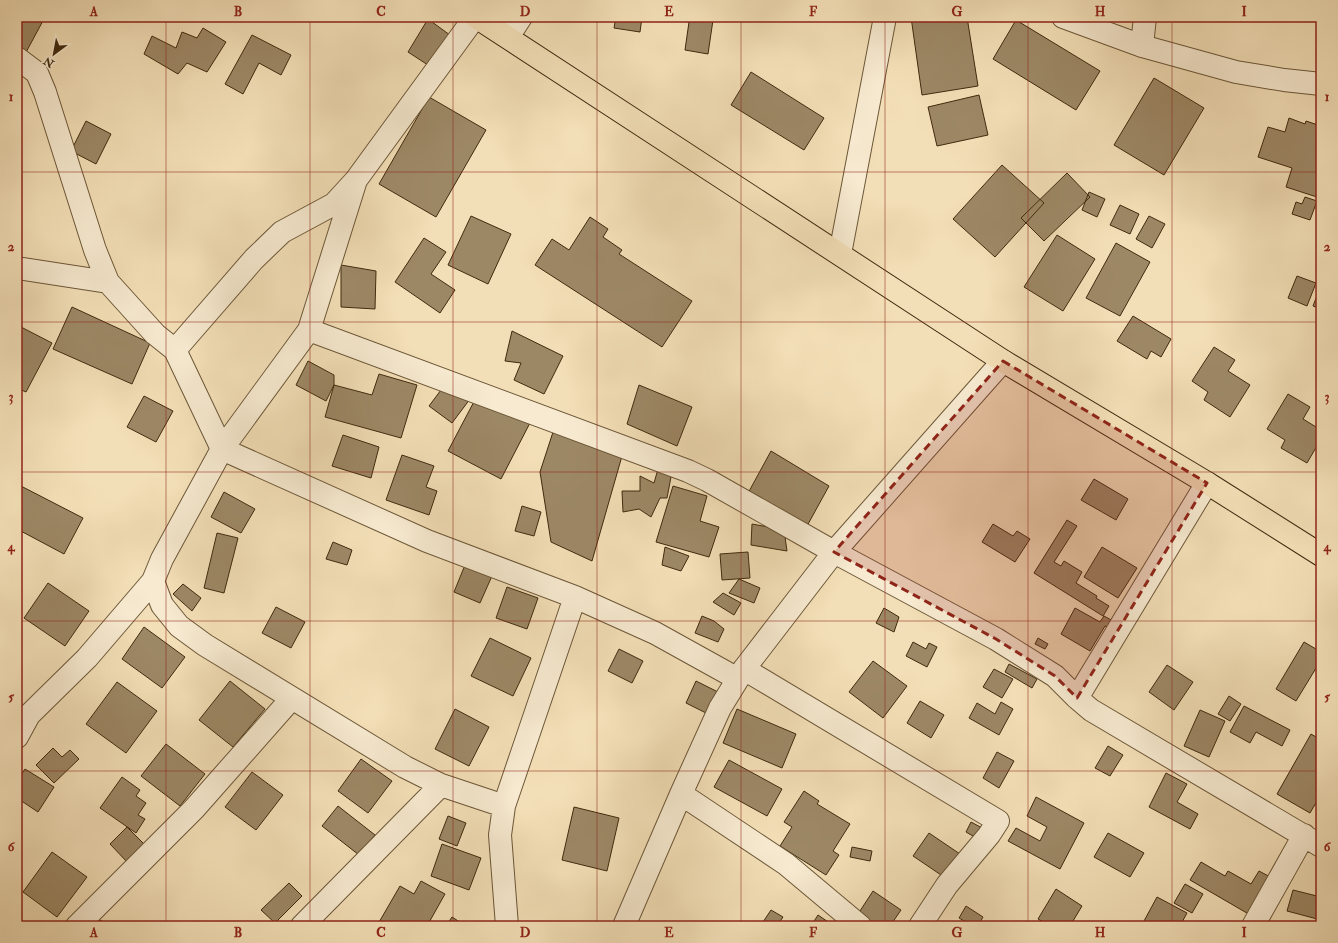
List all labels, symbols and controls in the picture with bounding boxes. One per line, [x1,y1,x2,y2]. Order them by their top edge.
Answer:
text: A [89,4,99,20]
text: B [234,4,242,20]
text: C [376,4,386,20]
text: D [520,4,531,20]
text: E [664,4,674,20]
text: F [809,4,818,20]
text: G [952,4,963,20]
text: H [1095,4,1106,20]
text: I [1241,4,1247,20]
north arrow [34,34,74,74]
text: N [40,53,57,71]
text: 1 [9,89,14,105]
text: 1 [1325,89,1330,105]
text: 2 [8,239,15,255]
text: 2 [1324,239,1331,255]
text: 3 [9,389,14,405]
text: 3 [1325,389,1330,405]
text: 4 [6,539,15,555]
text: 4 [1322,539,1331,555]
text: 5 [8,689,14,705]
text: 5 [1324,689,1330,705]
text: 6 [8,839,16,855]
text: 6 [1324,839,1332,855]
text: A [89,925,99,941]
text: B [234,925,242,941]
text: C [376,925,386,941]
text: D [520,925,531,941]
text: E [664,925,674,941]
text: F [809,925,818,941]
text: G [952,925,963,941]
text: H [1095,925,1106,941]
text: I [1241,925,1247,941]

